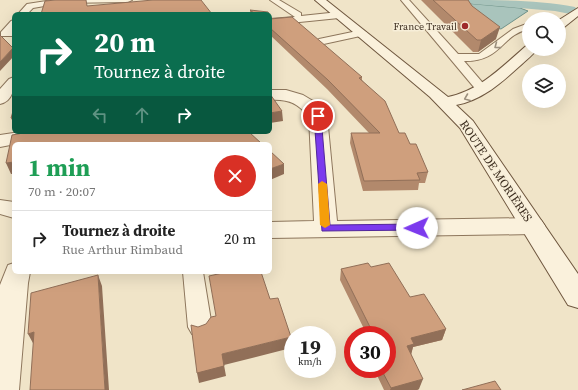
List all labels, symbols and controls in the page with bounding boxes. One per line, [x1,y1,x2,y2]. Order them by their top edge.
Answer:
map controls [522,12,566,108]
button: search [522,12,566,56]
place label: France Travail [393,20,457,33]
marker: France Travail [460,21,470,31]
text: 20 m [94,23,156,61]
icon: right [28,28,80,80]
one-way arrow [494,42,501,49]
text: Tournez à droite [94,59,225,84]
button: layers [522,64,566,108]
one-way arrow [463,93,471,101]
pin [301,99,335,133]
icon: left [89,104,111,126]
icon: ahead [131,104,153,126]
icon: right [173,104,195,126]
icon: arrive [307,105,329,127]
street label: ROUTE DE MORIÈRES [456,117,536,225]
text: 1 min [28,151,90,184]
button: close [214,155,256,197]
text: 70 m · 20:07 [28,183,96,200]
position arrow [396,207,438,249]
text: Tournez à droite [62,220,175,241]
icon: right [28,228,50,250]
text: 20 m [224,228,256,249]
text: Rue Arthur Rimbaud [62,241,183,258]
speed limit sign: 30 [344,326,396,378]
text: 19 [299,333,321,361]
text: km/h [298,355,322,368]

